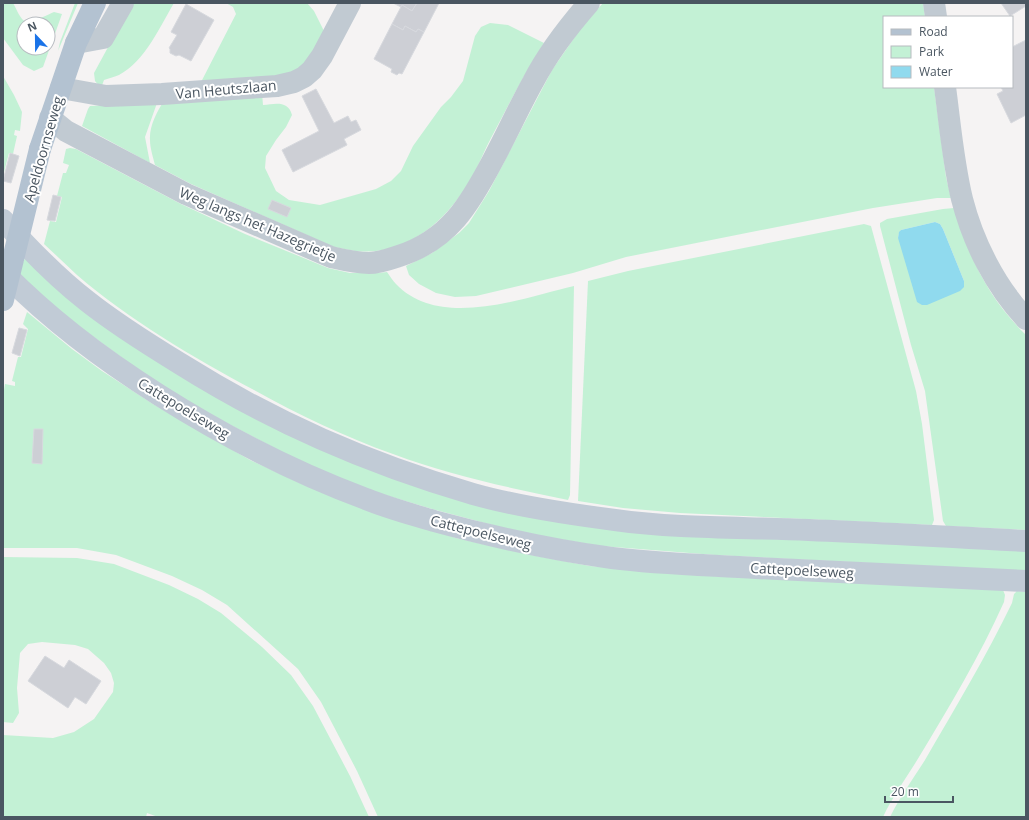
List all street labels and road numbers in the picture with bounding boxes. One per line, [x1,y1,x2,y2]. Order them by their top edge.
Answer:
street label: Van Heutszlaan [175,75,277,103]
street label: Apeldoornseweg [19,93,67,204]
street label: Weg langs het Hazegrietje [177,182,339,266]
street label: Cattepoelseweg [135,373,234,443]
street label: Cattepoelseweg [428,510,534,554]
street label: Cattepoelseweg [750,558,855,582]

